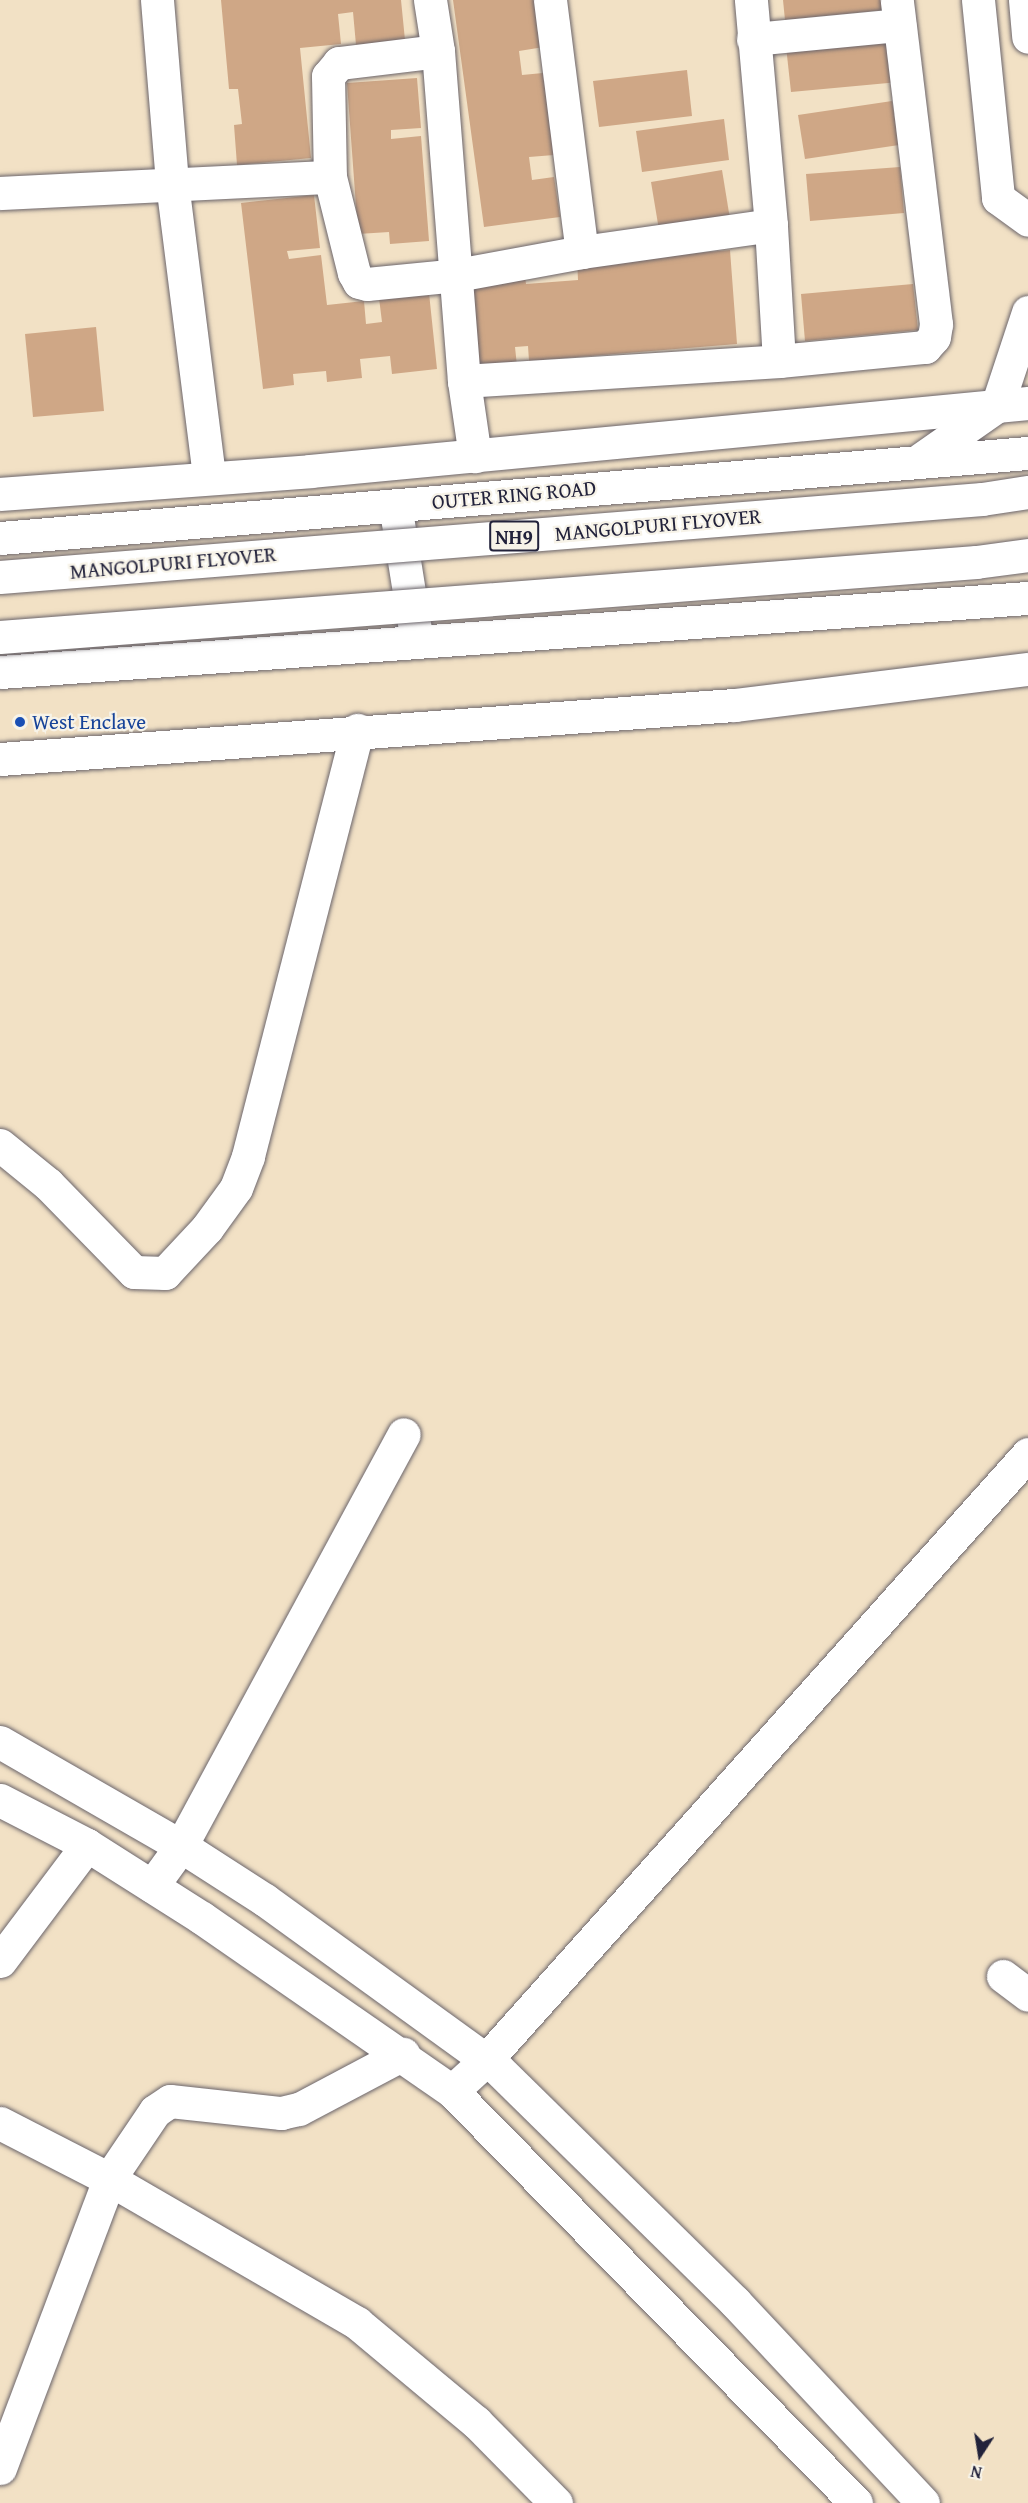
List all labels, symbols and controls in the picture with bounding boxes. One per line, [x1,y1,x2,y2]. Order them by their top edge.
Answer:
street label: OUTER RING ROAD [431,475,597,515]
street label: MANGOLPURI FLYOVER [554,503,762,547]
road number: NH9 [488,519,540,553]
street label: MANGOLPURI FLYOVER [69,541,277,585]
place label: West Enclave [32,709,146,735]
marker: West Enclave [13,715,27,729]
north arrow [950,2425,1010,2485]
text: N [969,2460,984,2485]

